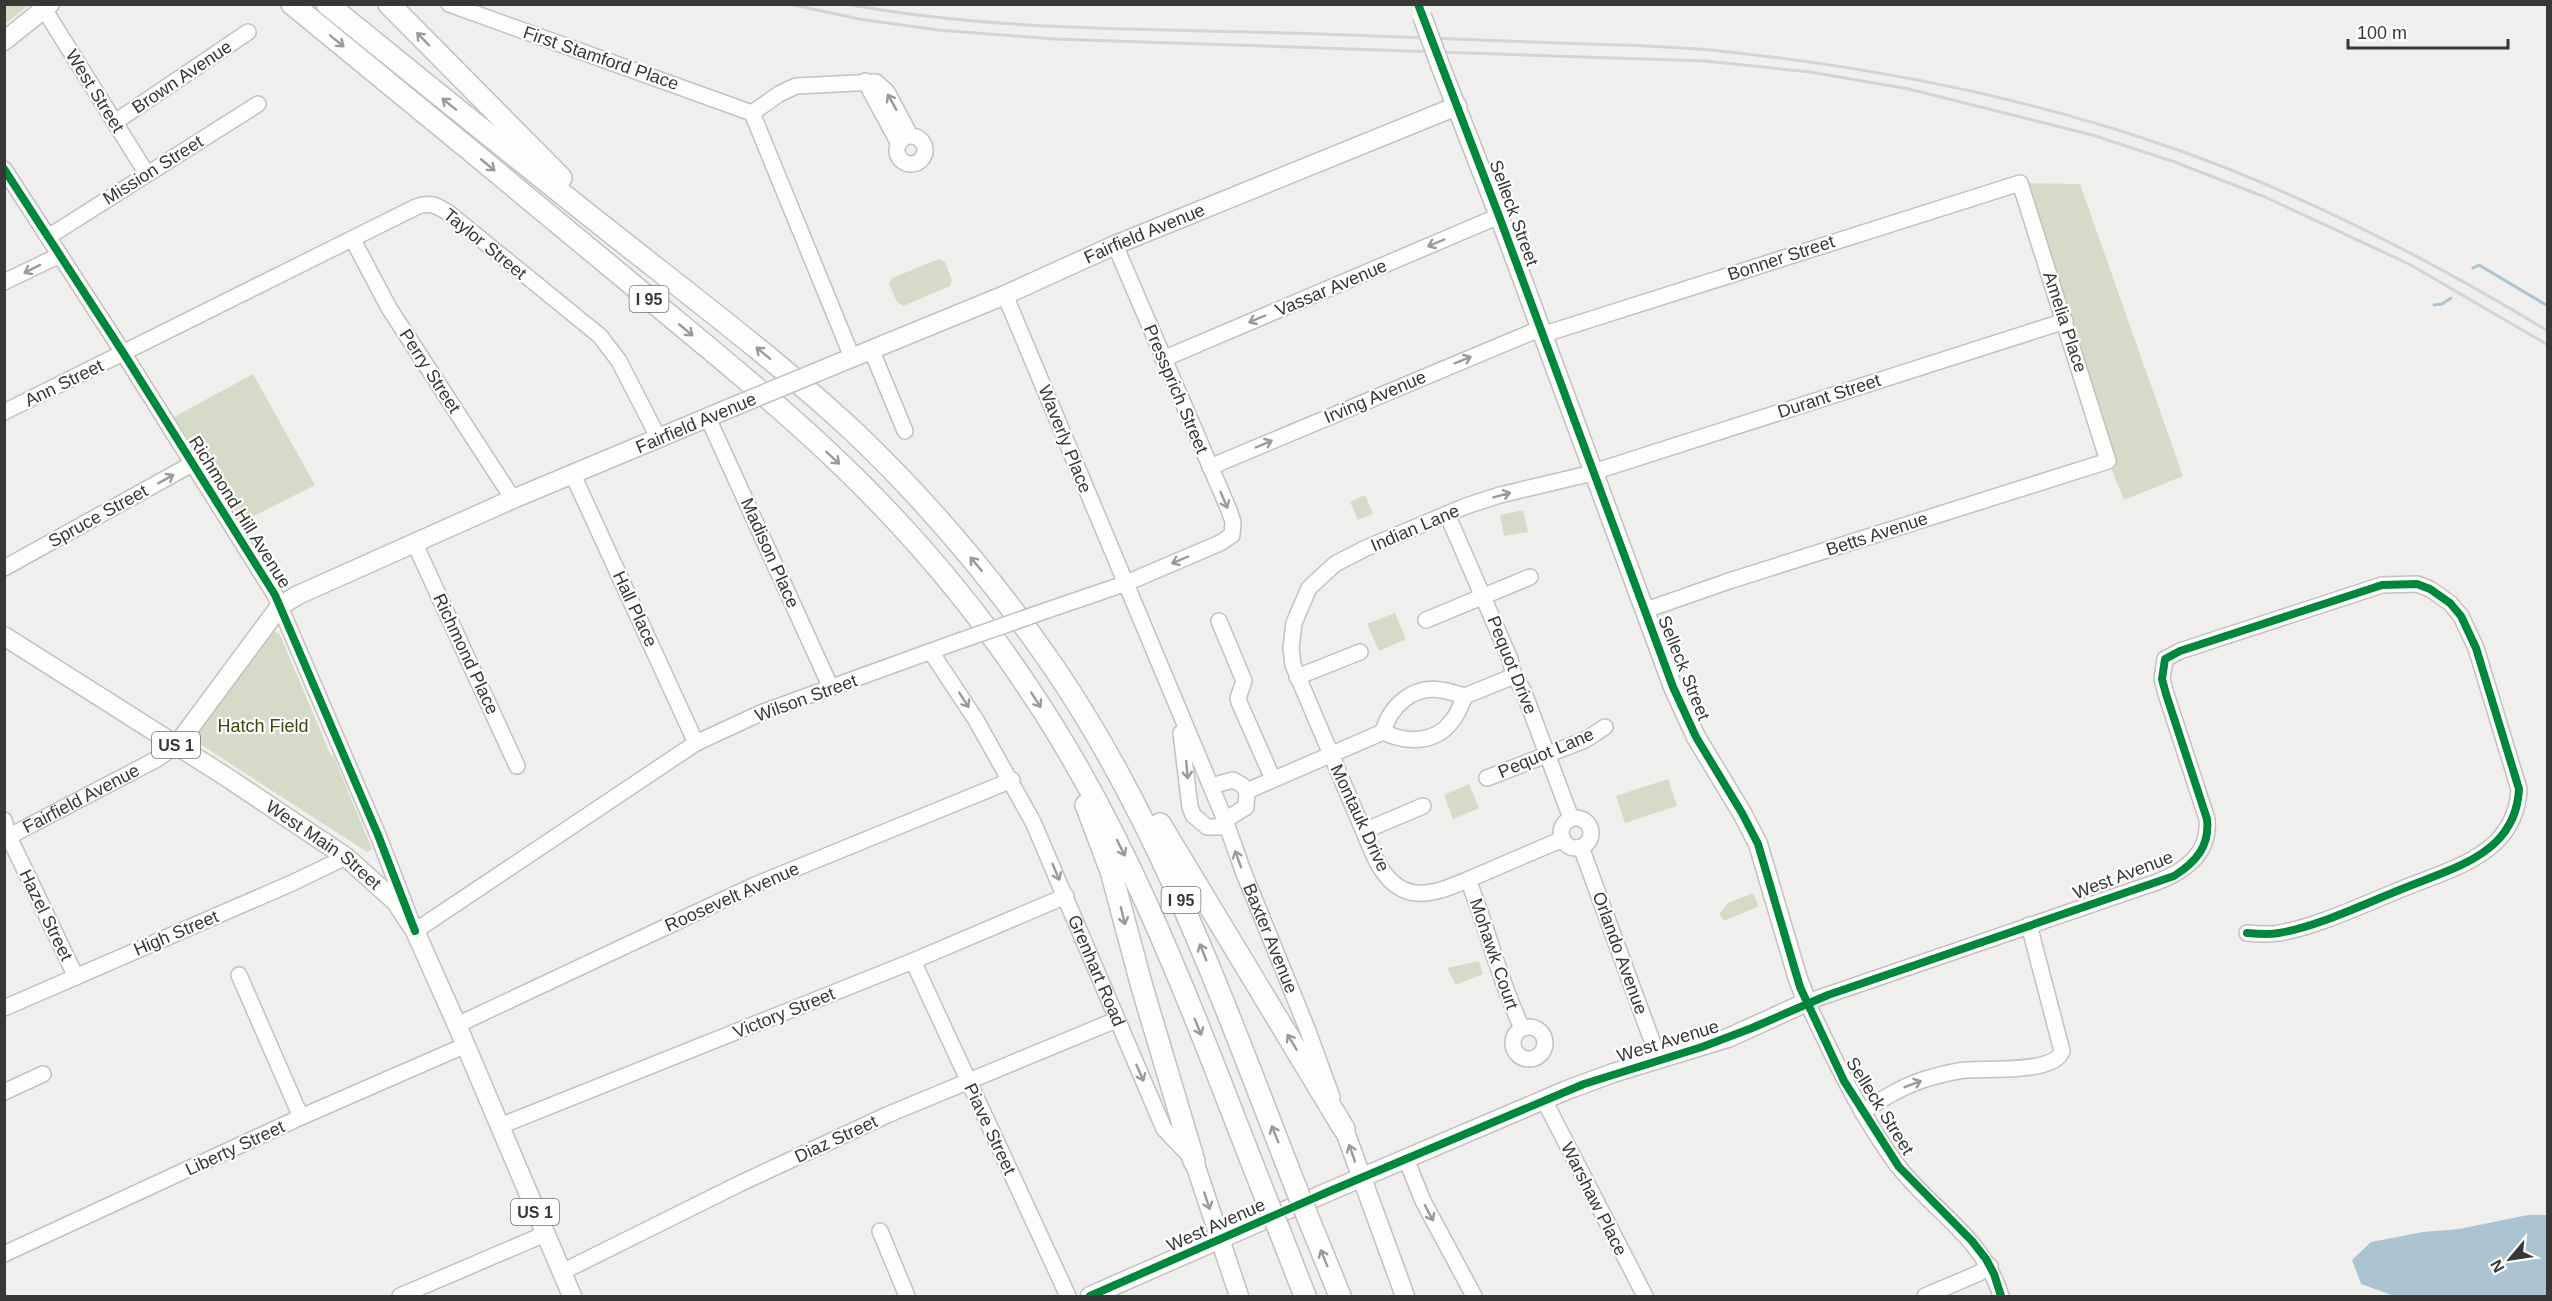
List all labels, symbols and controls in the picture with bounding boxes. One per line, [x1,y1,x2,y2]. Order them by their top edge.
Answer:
scale bar [2348,12,2508,50]
street label: First Stamford Place [521,22,681,94]
text: 100 m [2357,23,2407,43]
one-way arrow [415,31,430,46]
one-way arrow [329,35,345,48]
street label: Brown Avenue [128,36,236,118]
street label: West Street [62,46,128,136]
one-way arrow [886,94,898,111]
one-way arrow [441,97,457,110]
street label: Mission Street [99,131,207,209]
street label: Selleck Street [1486,157,1542,269]
one-way arrow [480,158,496,171]
street label: Fairfield Avenue [1081,200,1208,268]
street label: Taylor Street [439,204,531,284]
street label: Bonner Street [1725,231,1837,285]
one-way arrow [1428,238,1446,249]
street label: Vassar Avenue [1272,255,1390,321]
one-way arrow [23,263,41,275]
street label: Amelia Place [2039,269,2091,375]
road number: I 95 [630,286,668,312]
one-way arrow [1248,314,1266,326]
street label: Pressprich Street [1140,322,1212,456]
one-way arrow [678,323,693,337]
street label: Perry Street [395,325,465,417]
one-way arrow [755,347,771,360]
one-way arrow [1453,354,1472,365]
street label: Ann Street [21,355,107,411]
street label: Irving Avenue [1321,367,1429,427]
street label: Durant Street [1775,370,1883,422]
street label: Waverly Place [1034,382,1096,496]
street label: Fairfield Avenue [633,389,759,457]
street label: Richmond Hill Avenue [185,432,295,592]
one-way arrow [1254,438,1273,449]
one-way arrow [826,451,841,465]
one-way arrow [157,473,174,485]
street label: Spruce Street [45,481,151,551]
one-way arrow [1492,489,1511,500]
one-way arrow [1219,491,1231,509]
street label: Madison Place [737,495,803,611]
street label: Indian Lane [1368,500,1462,556]
street label: Betts Avenue [1824,508,1930,560]
one-way arrow [1171,555,1189,566]
one-way arrow [969,557,983,572]
street label: Hall Place [609,568,661,650]
street label: Richmond Place [429,590,503,718]
street label: Pequot Drive [1483,613,1541,717]
street label: Selleck Street [1654,613,1714,723]
street label: Wilson Street [752,670,860,726]
one-way arrow [1030,691,1042,707]
one-way arrow [957,692,970,709]
park label: Hatch Field [217,716,309,736]
street label: Pequot Lane [1495,724,1597,782]
road number: US 1 [152,732,200,758]
street label: Fairfield Avenue [19,760,143,837]
one-way arrow [1182,760,1193,780]
street label: Montauk Drive [1326,761,1394,875]
street label: West Main Street [262,796,385,894]
one-way arrow [1116,839,1128,857]
street label: West Avenue [2070,847,2176,903]
one-way arrow [1232,850,1243,869]
street label: Roosevelt Avenue [662,858,802,936]
one-way arrow [1051,862,1062,881]
street label: Hazel Street [15,866,77,964]
street label: Baxter Avenue [1239,880,1302,996]
road number: I 95 [1162,887,1200,913]
street label: Orlando Avenue [1589,889,1651,1017]
street label: Mohawk Court [1466,896,1522,1012]
street label: High Street [131,906,221,960]
one-way arrow [1118,906,1130,925]
street label: Grenhart Road [1064,912,1129,1029]
one-way arrow [1197,944,1208,962]
street label: Victory Street [730,984,838,1042]
street label: West Avenue [1615,1016,1721,1066]
one-way arrow [1193,1018,1204,1036]
one-way arrow [1286,1034,1298,1051]
street label: Selleck Street [1842,1054,1918,1158]
one-way arrow [1135,1064,1146,1082]
one-way arrow [1904,1078,1922,1089]
street label: Piave Street [960,1080,1020,1178]
street label: Diaz Street [791,1111,881,1167]
street label: Liberty Street [182,1116,288,1180]
one-way arrow [1269,1125,1280,1143]
street label: Warshaw Place [1557,1139,1631,1259]
one-way arrow [1346,1145,1357,1163]
one-way arrow [1202,1191,1213,1210]
street label: West Avenue [1164,1194,1268,1256]
road number: US 1 [511,1199,559,1225]
one-way arrow [1423,1204,1435,1221]
north arrow [2480,1229,2540,1289]
one-way arrow [1318,1249,1329,1268]
text: N [2487,1257,2508,1275]

